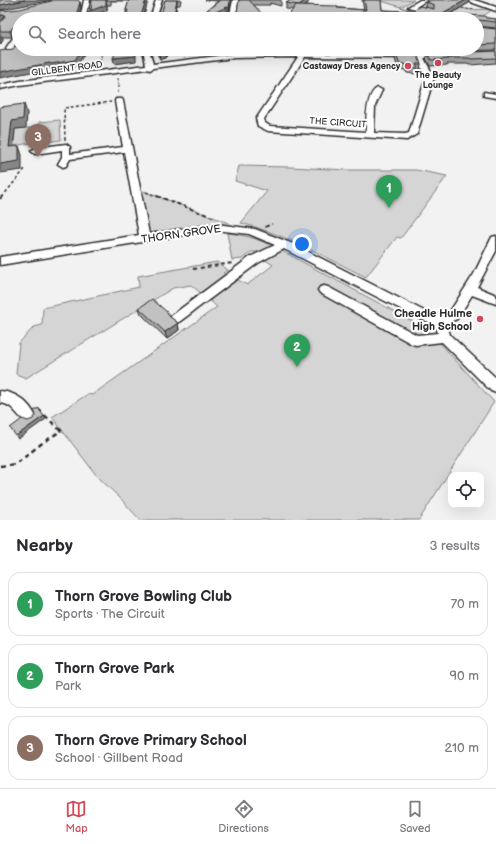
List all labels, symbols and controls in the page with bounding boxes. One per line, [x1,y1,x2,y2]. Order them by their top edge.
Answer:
search box [12,12,484,56]
icon: search [26,23,48,45]
text: Search here [58,25,141,44]
marker: The Beauty Lounge [433,58,443,68]
street label: GILLBENT ROAD [31,59,104,79]
place label: Castaway Dress Agency [303,61,401,72]
marker: Castaway Dress Agency [403,61,413,71]
place label: The Beauty Lounge [415,70,462,91]
street label: THE CIRCUIT [309,116,367,131]
pin: 3 [25,124,51,157]
pin: 1 [376,175,402,208]
street label: THORN GROVE [140,222,222,246]
your location [292,234,312,254]
place label: Cheadle Hulme High School [394,307,472,333]
marker: Cheadle Hulme High School [475,314,485,324]
pin: 2 [284,334,310,367]
map controls [448,472,484,508]
button: locate [448,472,484,508]
text: Nearby [16,536,73,556]
text: 3 results [429,538,480,554]
text: Thorn Grove Bowling Club [55,587,232,606]
text: 1 [27,596,33,612]
text: 70 m [451,596,479,612]
text: Sports · The Circuit [55,606,165,622]
text: Thorn Grove Park [55,659,174,678]
text: 2 [26,668,34,684]
text: 90 m [450,668,479,684]
text: Park [55,678,81,694]
text: Thorn Grove Primary School [55,731,247,750]
text: 3 [26,740,34,756]
text: 210 m [445,740,479,756]
text: School · Gillbent Road [55,750,183,766]
tab: Map [65,798,88,835]
tab: Directions [218,798,269,835]
tab: Saved [400,798,431,835]

